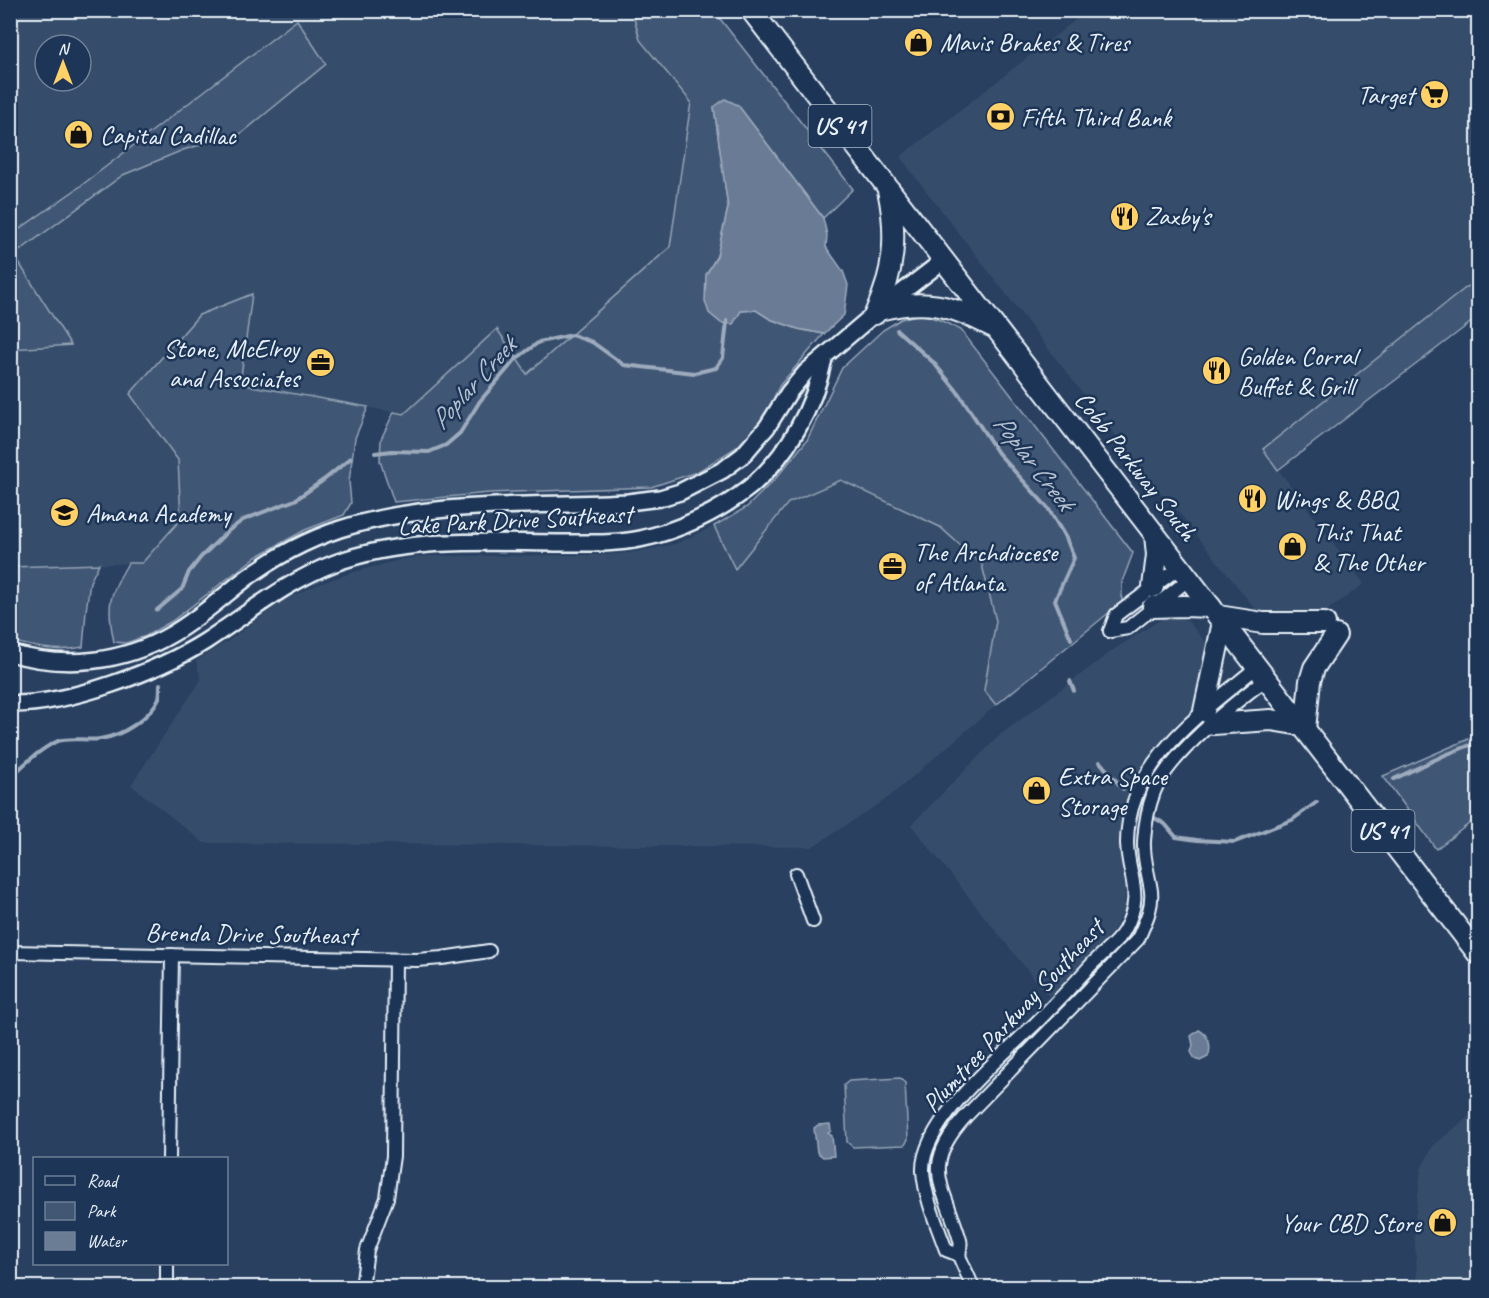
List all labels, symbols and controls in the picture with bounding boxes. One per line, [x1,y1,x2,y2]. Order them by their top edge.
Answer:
shop icon: Mavis Brakes & Tires [903,26,935,58]
place label: Mavis Brakes & Tires [940,26,1131,59]
north arrow [33,33,93,93]
text: N [58,39,71,59]
place label: Target [1357,79,1417,112]
supermarket icon: Target [1419,79,1451,111]
bank icon: Fifth Third Bank [984,101,1016,133]
place label: Fifth Third Bank [1021,101,1174,134]
road number: US 41 [808,105,872,147]
shop icon: Capital Cadillac [63,119,95,151]
place label: Capital Cadillac [100,119,237,152]
restaurant icon: Zaxby's [1108,200,1140,232]
place label: Zaxby's [1145,200,1213,233]
water label: Poplar Creek [423,327,526,436]
place label: Stone, McElroy and Associates [163,332,301,395]
place label: Golden Corral Buffet & Grill [1238,340,1361,403]
office icon: Stone, McElroy and Associates [304,347,336,379]
restaurant icon: Golden Corral Buffet & Grill [1201,355,1233,387]
street label: Cobb Parkway South [1067,384,1206,548]
water label: Poplar Creek [986,407,1085,520]
restaurant icon: Wings & BBQ [1237,483,1269,515]
place label: Wings & BBQ [1274,483,1399,516]
school or university icon: Amana Academy [49,497,81,529]
place label: Amana Academy [86,497,232,530]
street label: Lake Park Drive Southeast [397,497,637,543]
place label: This That & The Other [1313,516,1427,579]
shop icon: This That & The Other [1276,531,1308,563]
place label: The Archdiocese of Atlanta [914,536,1060,599]
office icon: The Archdiocese of Atlanta [877,551,909,583]
place label: Extra Space Storage [1058,760,1169,823]
shop icon: Extra Space Storage [1021,775,1053,807]
road number: US 41 [1352,810,1414,852]
street label: Plumtree Parkway Southeast [915,910,1113,1120]
street label: Brenda Drive Southeast [145,916,360,952]
legend [33,1157,228,1265]
text: Road [87,1170,120,1192]
text: Park [87,1200,117,1222]
place label: Your CBD Store [1280,1207,1423,1240]
shop icon: Your CBD Store [1426,1207,1458,1239]
text: Water [87,1230,128,1252]

